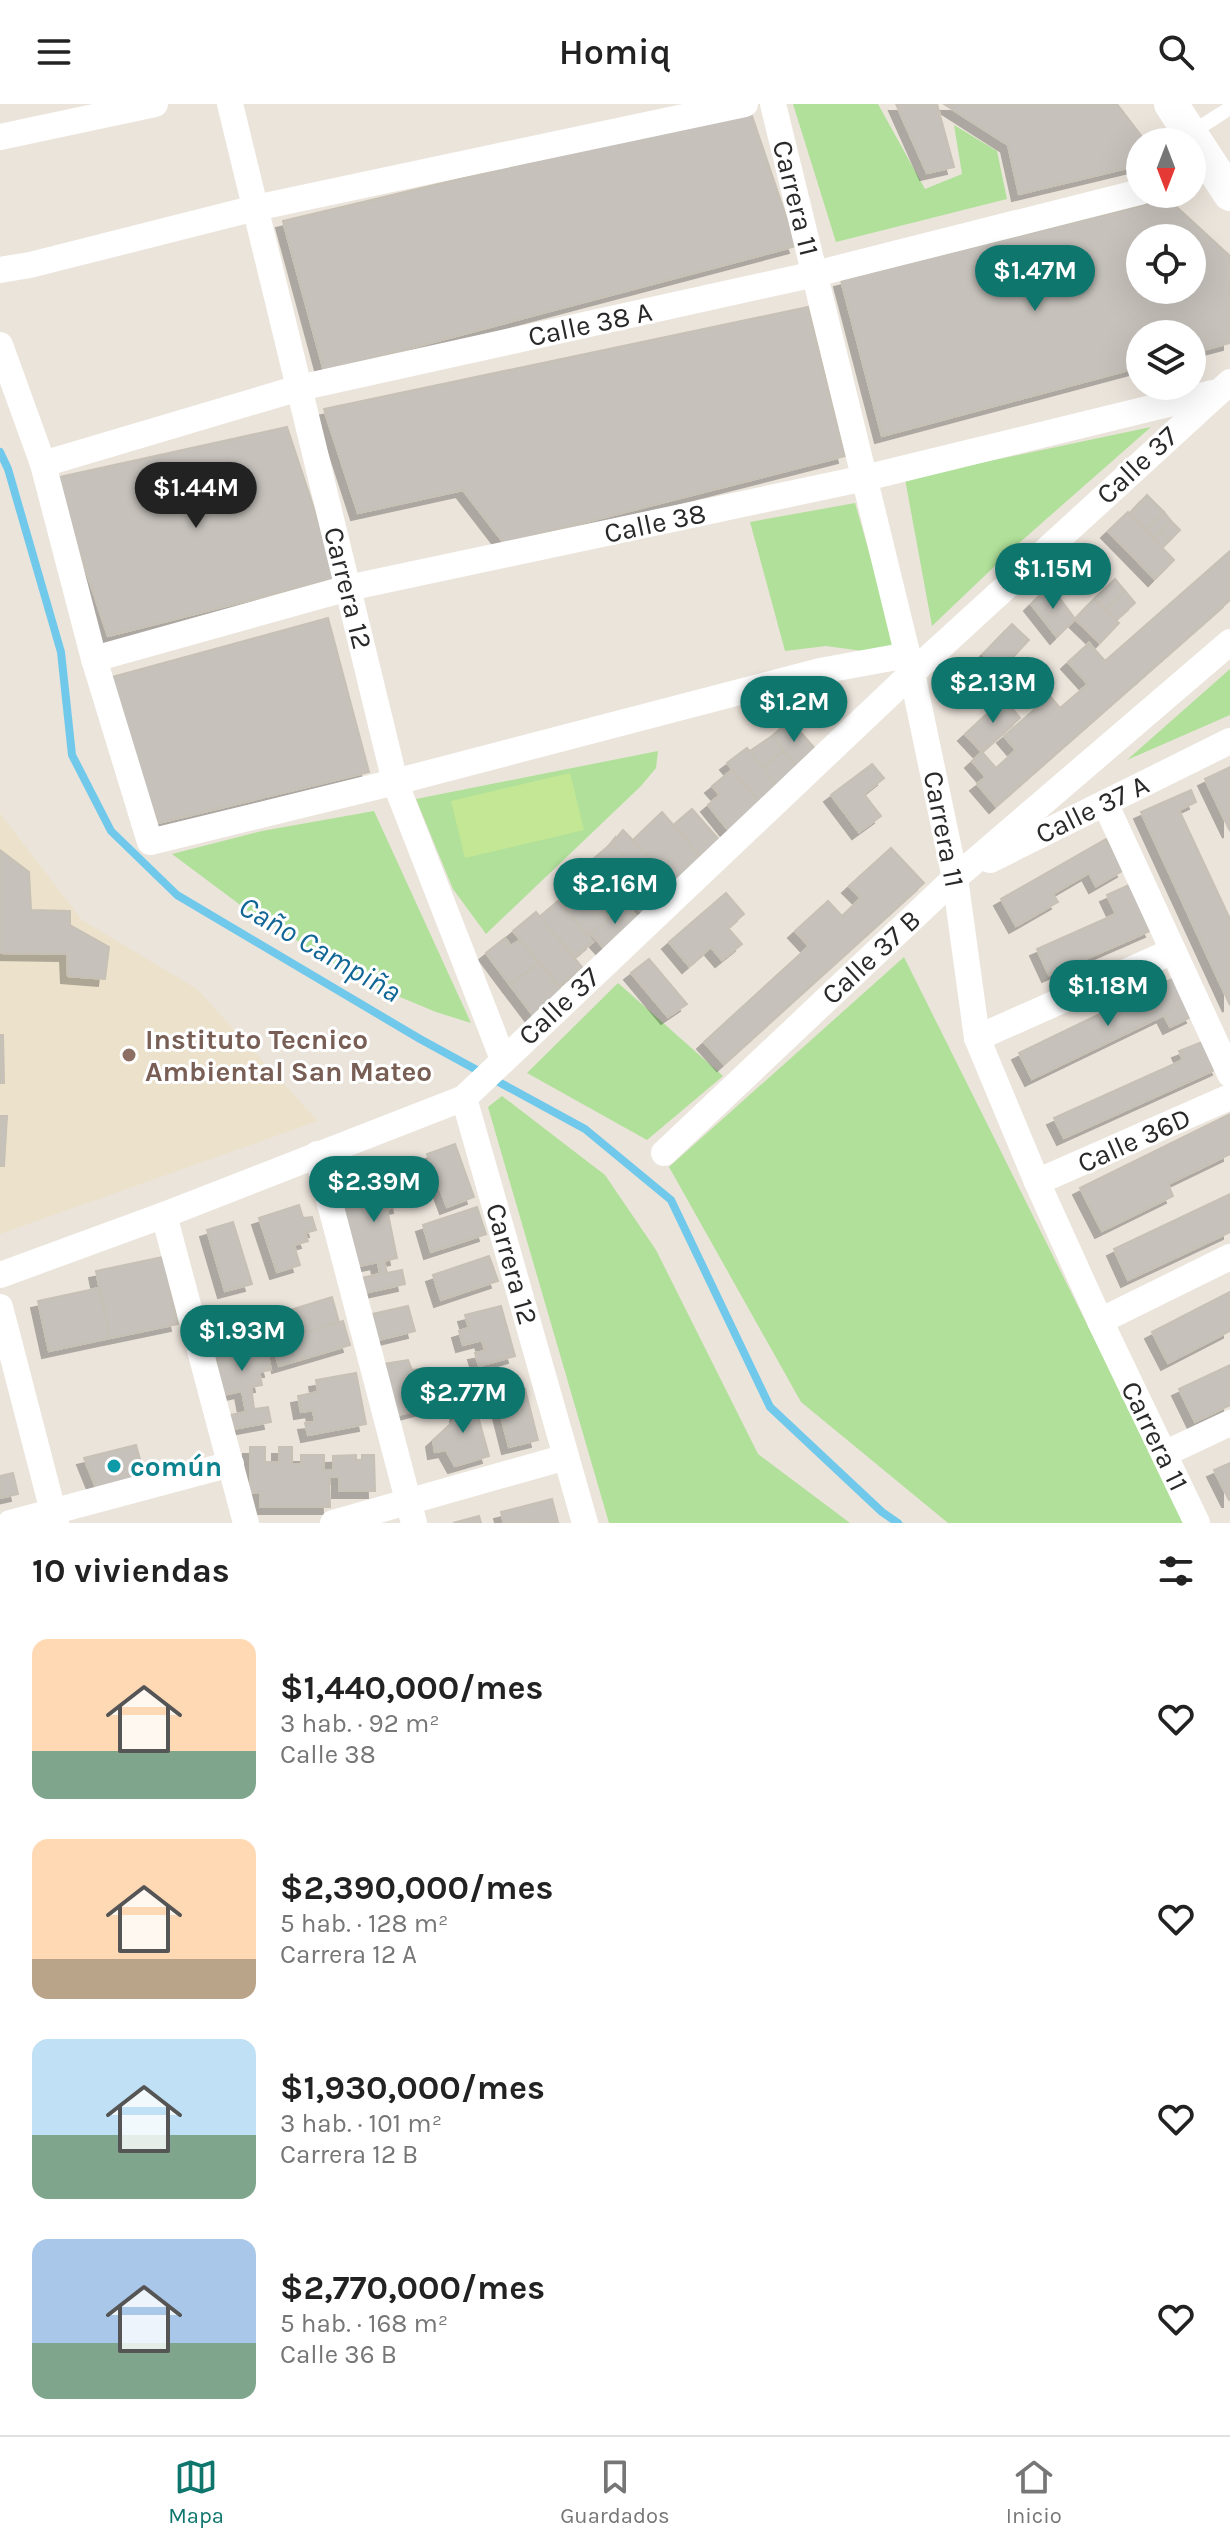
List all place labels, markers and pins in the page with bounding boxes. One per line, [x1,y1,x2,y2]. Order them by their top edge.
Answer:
pin: $1.47M [970,245,1100,313]
pin: $1.44M [131,462,261,530]
pin: $1.15M [988,543,1118,611]
pin: $2.13M [928,657,1058,725]
pin: $1.2M [738,676,850,744]
pin: $2.16M [550,858,680,926]
pin: $1.18M [1043,960,1173,1028]
place label: Instituto Tecnico Ambiental San Mateo [145,1023,432,1088]
marker: Instituto Tecnico Ambiental San Mateo [120,1046,138,1064]
pin: $2.39M [309,1156,439,1224]
pin: $1.93M [177,1305,307,1373]
pin: $2.77M [398,1367,528,1435]
place label: común [130,1450,222,1483]
marker: común [105,1457,123,1475]

